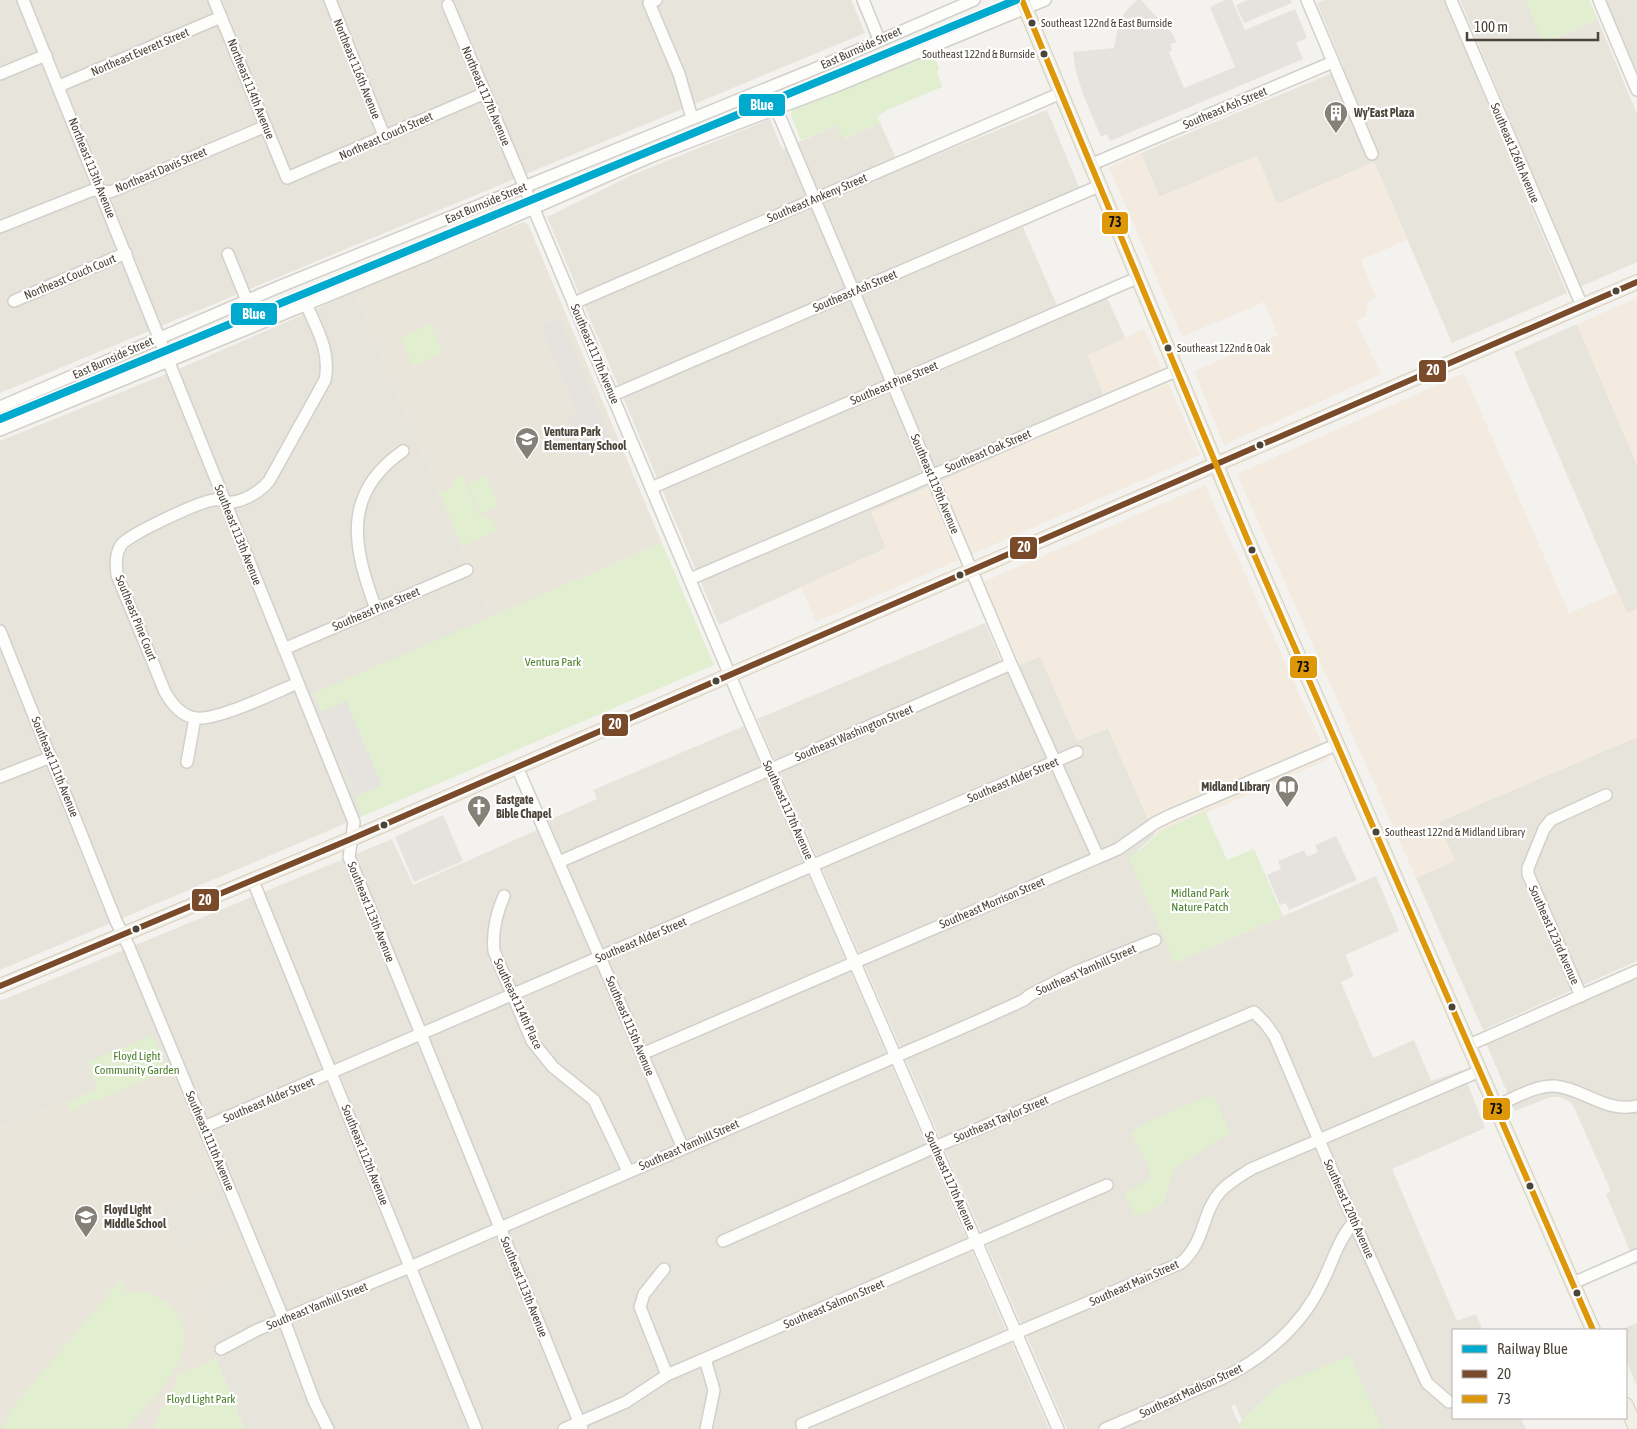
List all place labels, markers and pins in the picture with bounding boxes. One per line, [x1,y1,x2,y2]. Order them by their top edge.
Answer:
place label: Southeast 122nd & East Burnside [1041,17,1172,29]
marker: Southeast 122nd & East Burnside [1027,18,1037,28]
place label: Southeast 122nd & Burnside [922,48,1035,60]
marker: Southeast 122nd & Burnside [1039,49,1049,59]
building icon: Wy’East Plaza [1323,100,1349,134]
place label: Wy’East Plaza [1353,106,1415,120]
unlabelled marker [1611,286,1621,296]
place label: Southeast 122nd & Oak [1177,342,1271,354]
marker: Southeast 122nd & Oak [1163,343,1173,353]
place label: Ventura Park Elementary School [543,425,627,453]
school or university icon: Ventura Park Elementary School [514,426,540,460]
unlabelled marker [1255,440,1265,450]
unlabelled marker [1247,545,1257,555]
unlabelled marker [955,570,965,580]
unlabelled marker [711,676,721,686]
library icon: Midland Library [1274,774,1300,808]
place label: Midland Library [1201,780,1270,794]
place label: Eastgate Bible Chapel [496,793,552,821]
church icon: Eastgate Bible Chapel [466,794,492,828]
unlabelled marker [379,820,389,830]
place label: Southeast 122nd & Midland Library [1385,826,1526,838]
marker: Southeast 122nd & Midland Library [1371,827,1381,837]
unlabelled marker [131,924,141,934]
unlabelled marker [1447,1002,1457,1012]
unlabelled marker [1525,1181,1535,1191]
place label: Floyd Light Middle School [104,1203,167,1231]
school or university icon: Floyd Light Middle School [73,1204,99,1238]
unlabelled marker [1572,1288,1582,1298]

